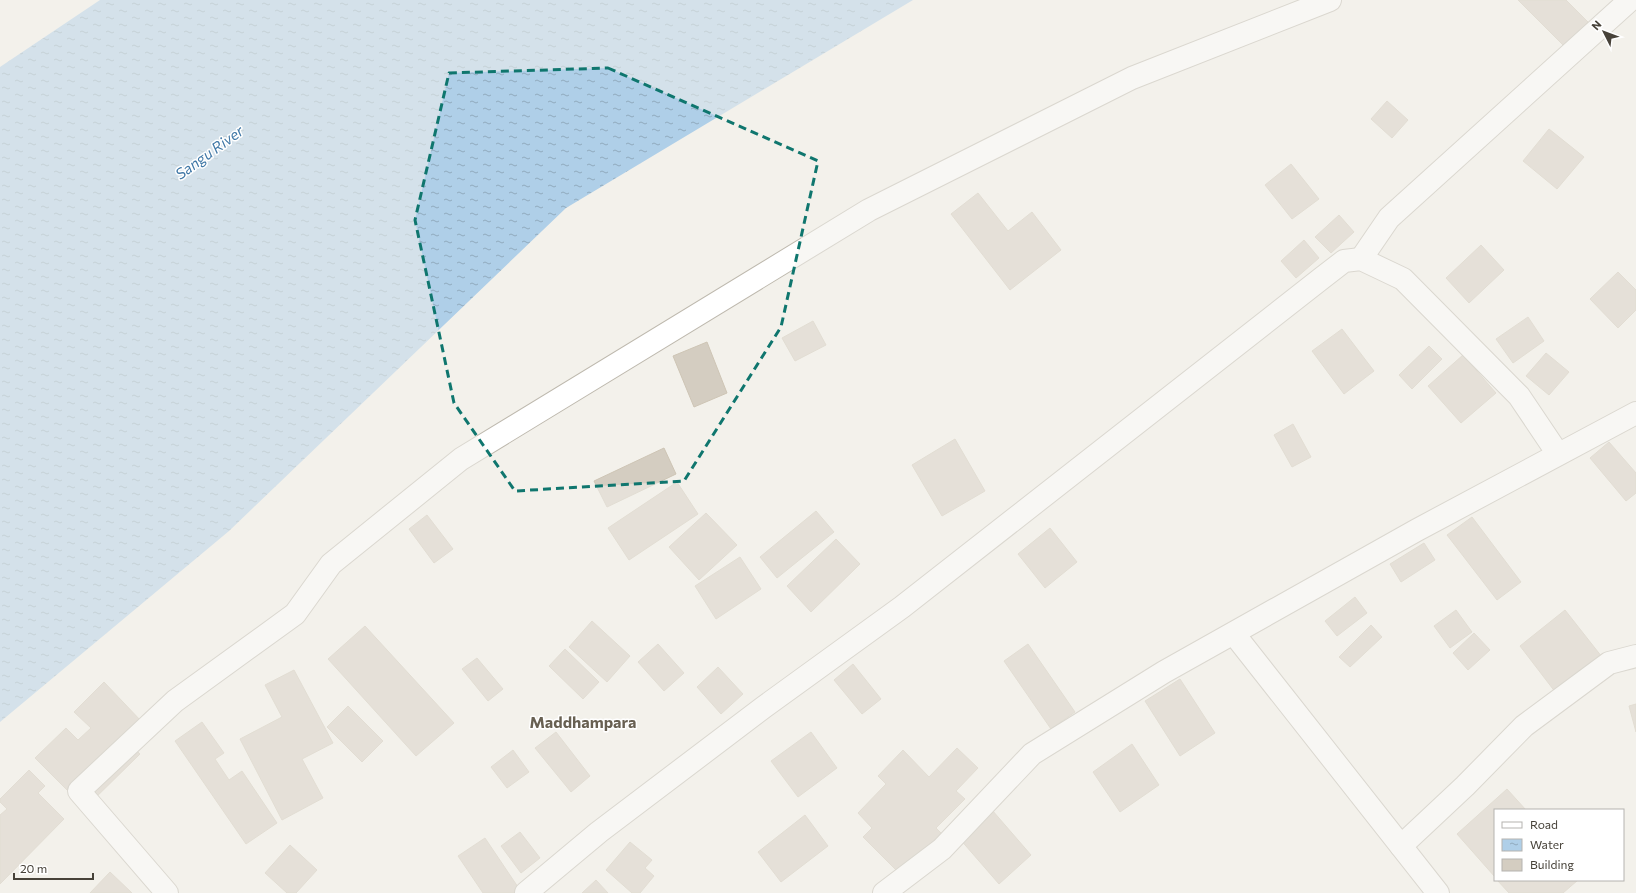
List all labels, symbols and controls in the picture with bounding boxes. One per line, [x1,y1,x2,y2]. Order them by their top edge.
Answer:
north arrow [1584,12,1624,52]
text: N [1589,18,1604,32]
water label: Sangu River [171,121,247,183]
district label: Maddhampara [530,712,636,731]
legend [1494,809,1624,881]
text: Road [1530,817,1558,831]
text: Water [1530,837,1564,851]
scale bar [14,855,93,881]
text: Building [1530,857,1574,871]
text: 20 m [20,861,47,875]

